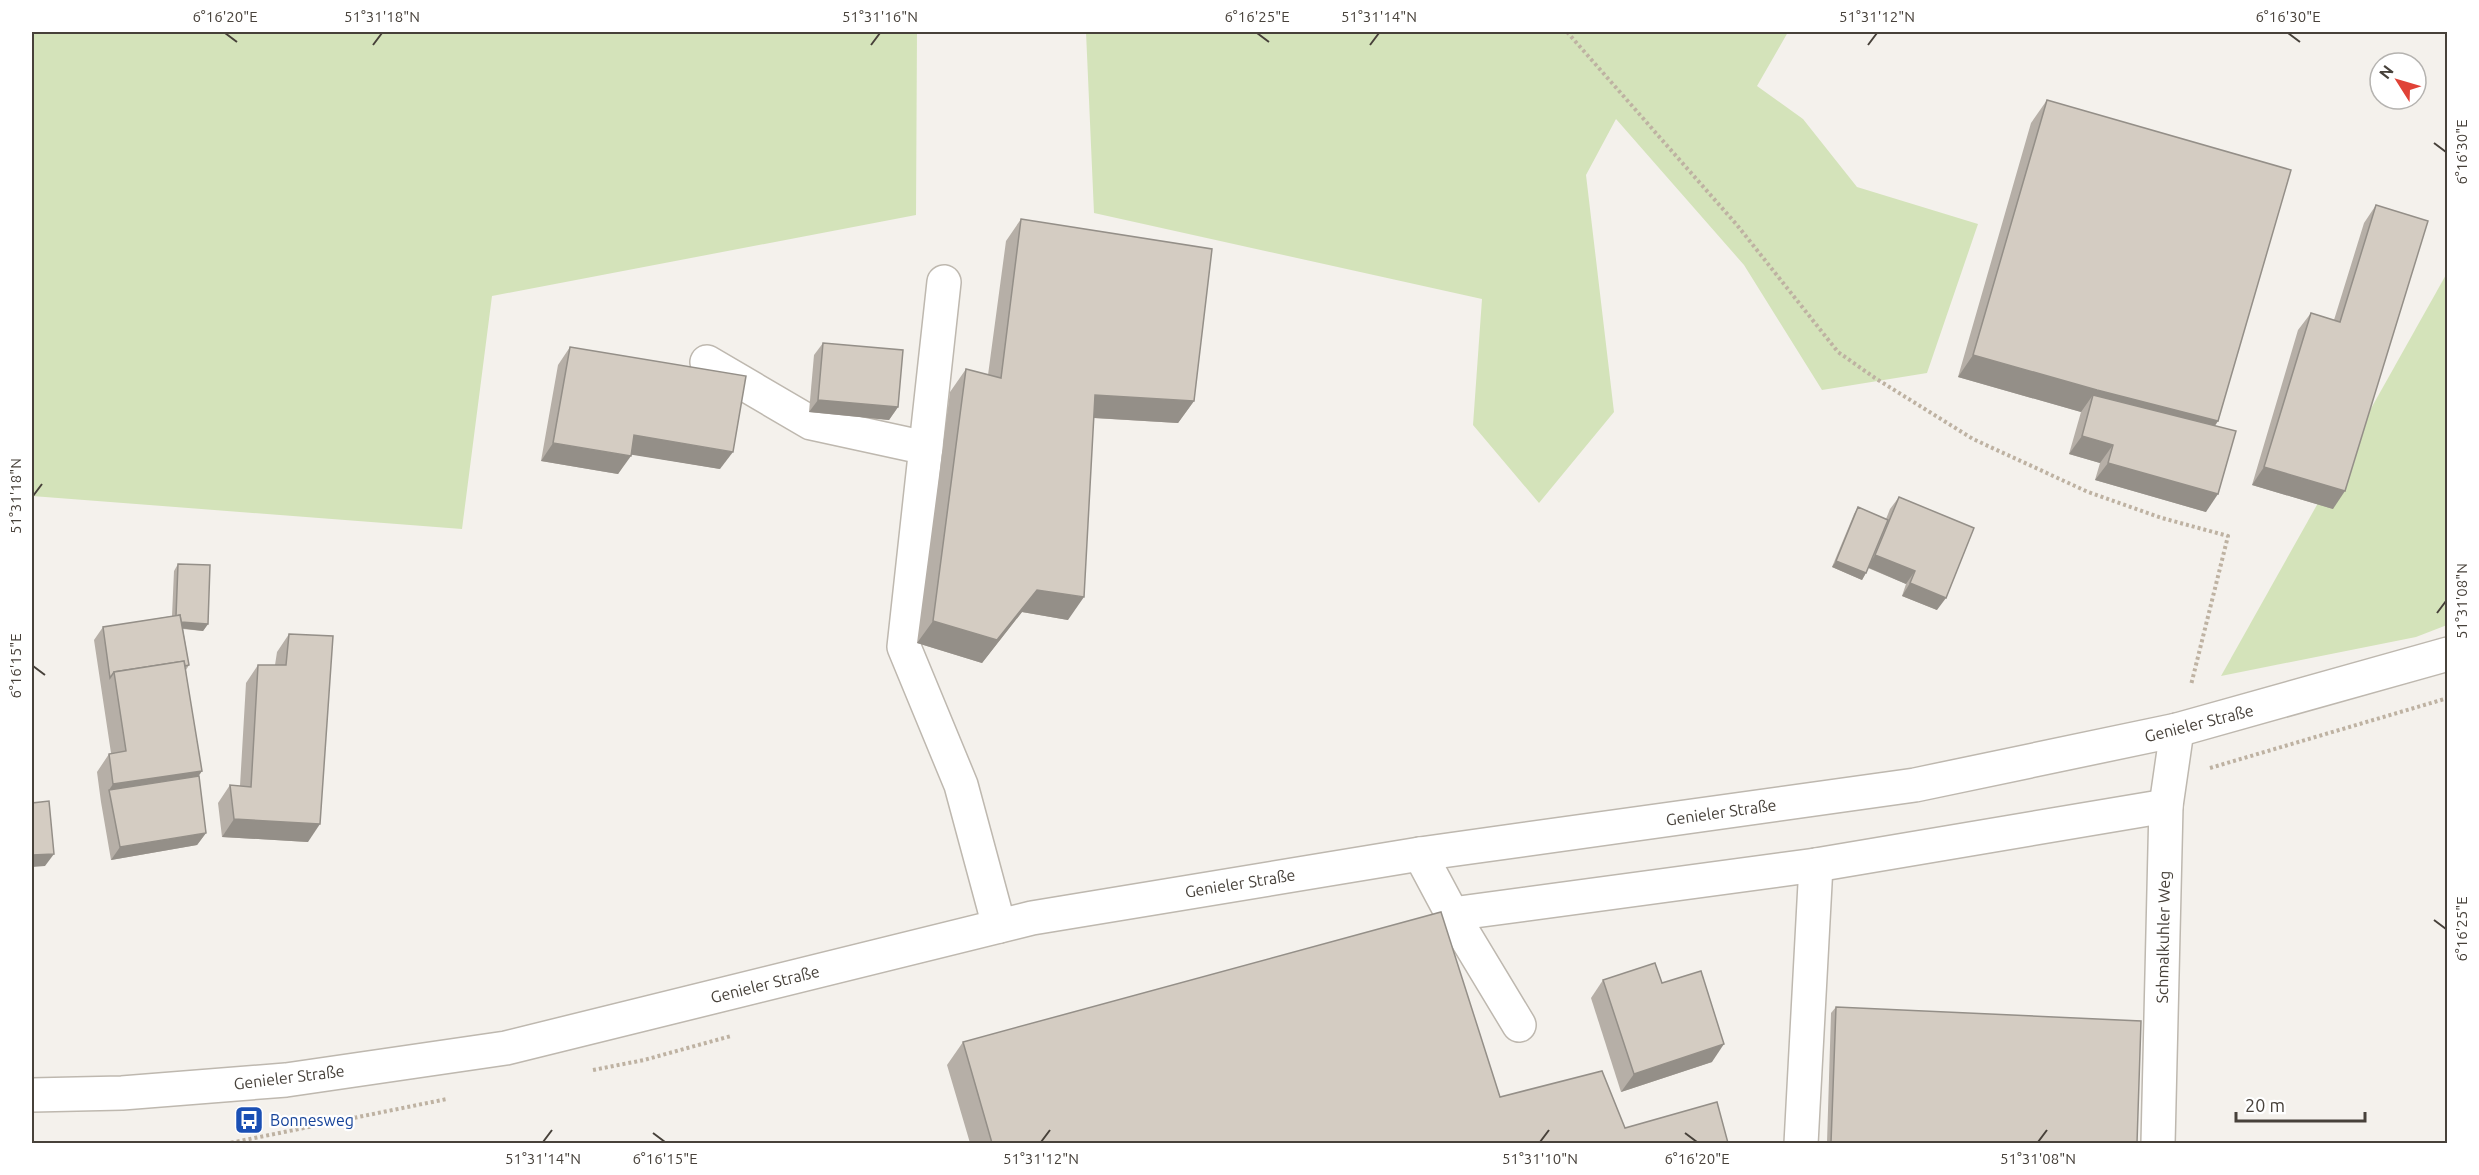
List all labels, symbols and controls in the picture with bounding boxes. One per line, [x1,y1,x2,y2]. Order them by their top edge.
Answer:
text: 6°16'20"E [192,8,258,25]
text: 51°31'18"N [344,8,420,25]
text: 51°31'16"N [842,8,918,25]
text: 6°16'25"E [1224,8,1290,25]
text: 51°31'14"N [1341,8,1417,25]
text: 51°31'12"N [1839,8,1915,25]
text: 6°16'30"E [2255,8,2321,25]
north arrow [2368,51,2428,111]
text: N [2375,62,2397,82]
text: 6°16'30"E [2453,119,2470,185]
text: 51°31'18"N [7,458,24,534]
text: 51°31'08"N [2453,563,2470,639]
text: 6°16'15"E [7,633,24,699]
street label: Genieler Straße [2143,701,2255,745]
street label: Genieler Straße [1665,795,1777,829]
street label: Genieler Straße [1184,865,1296,901]
street label: Schmalkuhler Weg [2153,870,2173,1004]
text: 6°16'25"E [2453,896,2470,962]
street label: Genieler Straße [709,962,821,1006]
street label: Genieler Straße [233,1061,345,1093]
scale bar [2236,1085,2365,1123]
text: 20 m [2245,1095,2285,1115]
bus stop icon: Bonnesweg [233,1104,265,1136]
place label: Bonnesweg [270,1111,354,1129]
text: 51°31'14"N [505,1150,581,1167]
text: 6°16'15"E [632,1150,698,1167]
text: 51°31'12"N [1003,1150,1079,1167]
text: 51°31'10"N [1502,1150,1578,1167]
text: 6°16'20"E [1664,1150,1730,1167]
text: 51°31'08"N [2000,1150,2076,1167]

